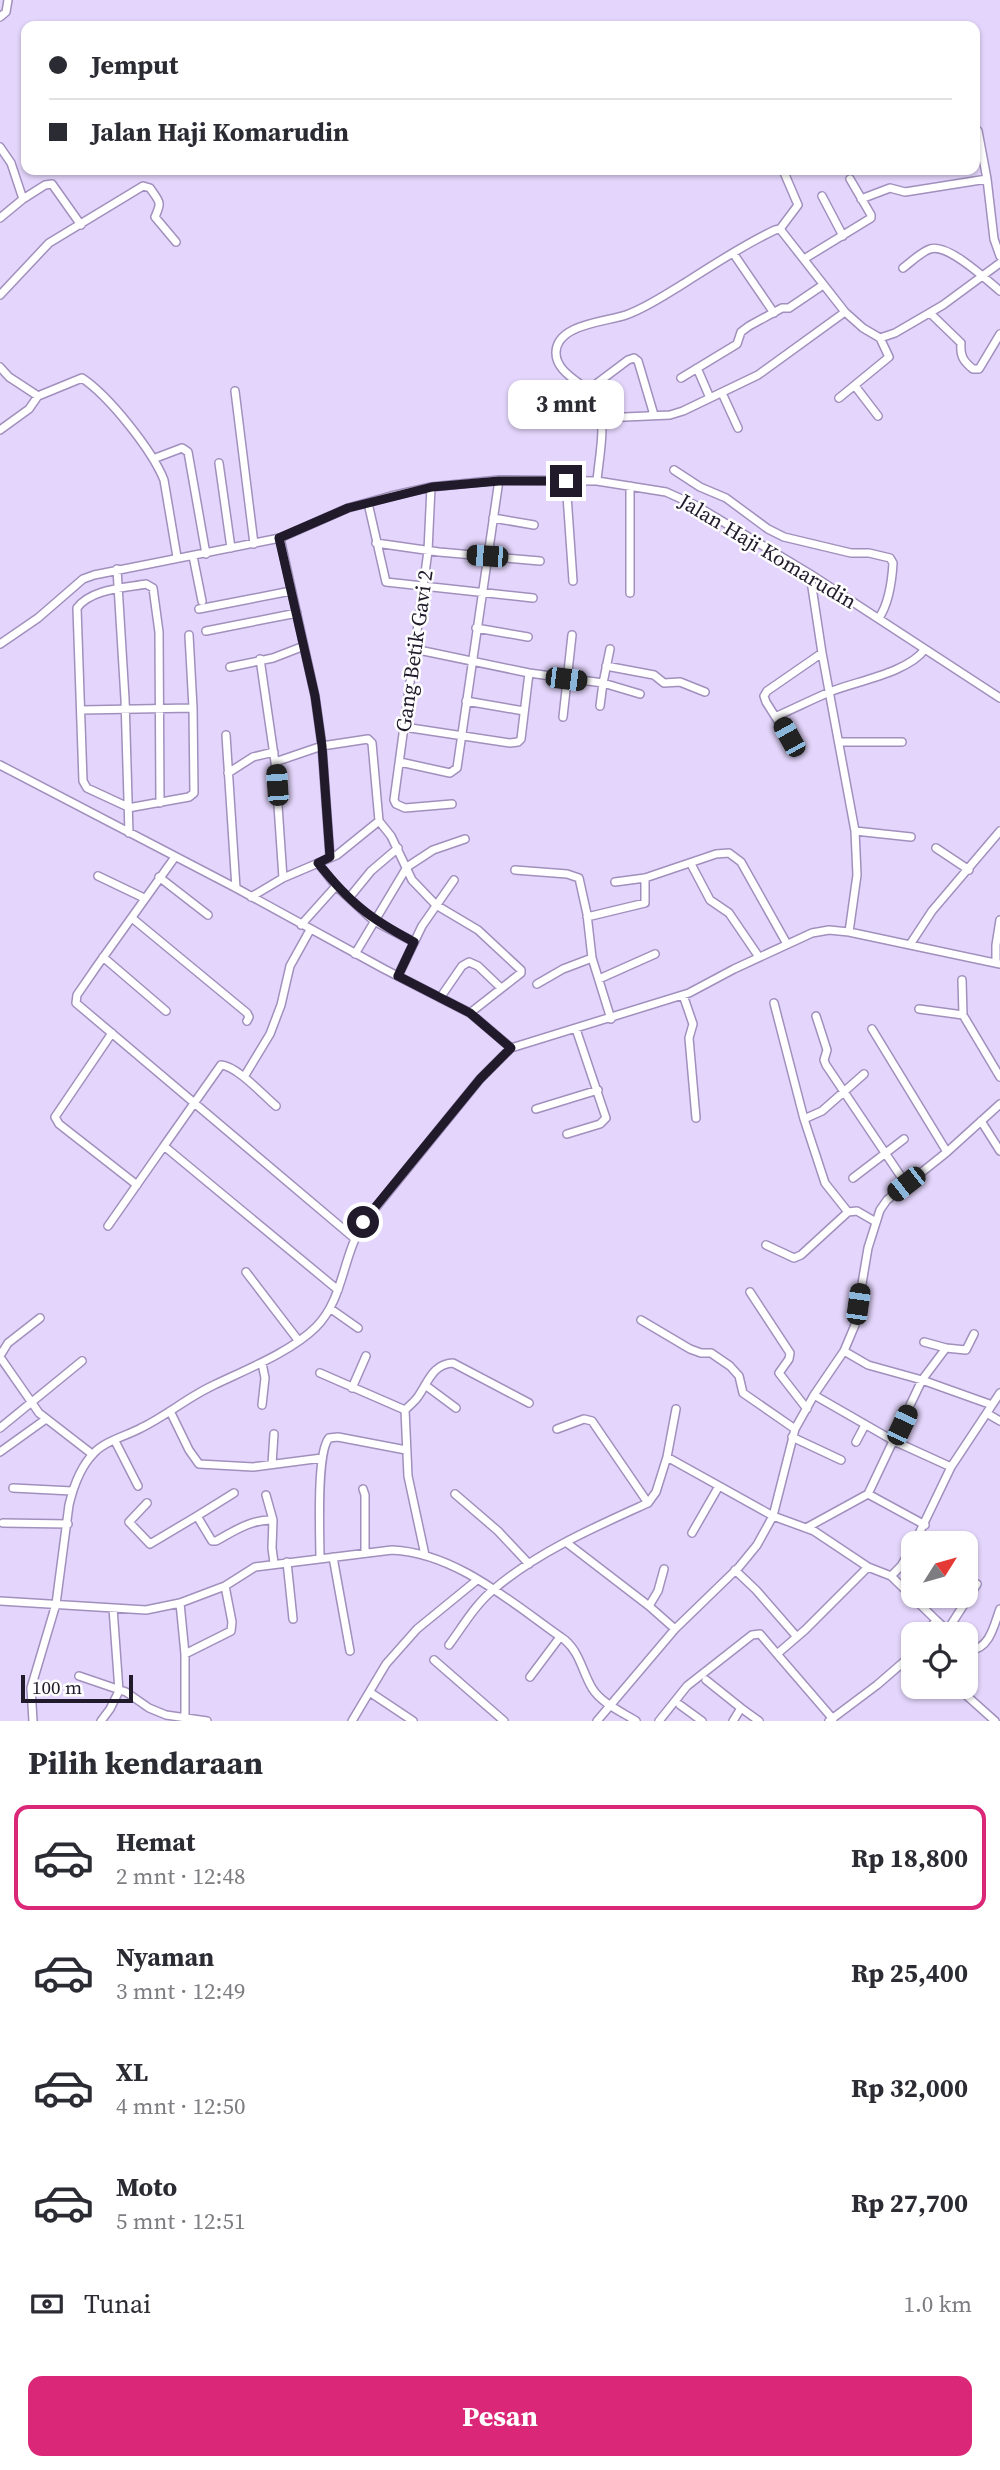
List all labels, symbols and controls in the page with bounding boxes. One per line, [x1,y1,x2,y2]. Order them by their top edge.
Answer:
text: Jemput [91,47,178,83]
text: Jalan Haji Komarudin [91,114,349,150]
callout: 3 mnt [508,379,624,428]
text: 3 mnt [536,388,596,420]
route end [550,465,582,497]
street label: Jalan Haji Komarudin [673,486,862,616]
car [466,544,509,568]
street label: Gang Betik Gavi 2 [388,568,440,734]
car [544,666,589,692]
car [770,714,809,760]
car [266,763,289,807]
car [883,1163,930,1205]
route start [347,1206,379,1238]
car [845,1282,872,1326]
car [884,1402,921,1448]
north arrow [901,1531,978,1608]
map controls [901,1531,978,1699]
button: locate [901,1622,978,1699]
scale bar [21,1672,133,1704]
text: 100 m [32,1674,82,1700]
text: Pilih kendaraan [28,1741,263,1785]
text: Hemat [116,1824,195,1860]
icon: car [32,1826,95,1889]
text: Rp 18,800 [851,1840,968,1876]
text: 2 mnt · 12:48 [116,1860,245,1892]
text: Nyaman [116,1939,214,1975]
icon: car [32,1941,95,2004]
text: Rp 25,400 [851,1955,968,1991]
text: 3 mnt · 12:49 [116,1975,245,2007]
text: XL [116,2054,148,2090]
icon: car [32,2056,95,2119]
text: Rp 32,000 [851,2070,968,2106]
text: 4 mnt · 12:50 [116,2090,245,2122]
text: Moto [116,2169,177,2205]
icon: car [32,2171,95,2234]
text: Rp 27,700 [851,2185,968,2221]
text: 5 mnt · 12:51 [116,2205,245,2237]
icon: cash [28,2285,66,2323]
text: Tunai [84,2286,151,2322]
text: 1.0 km [903,2288,972,2320]
button: Pesan [28,2376,972,2456]

